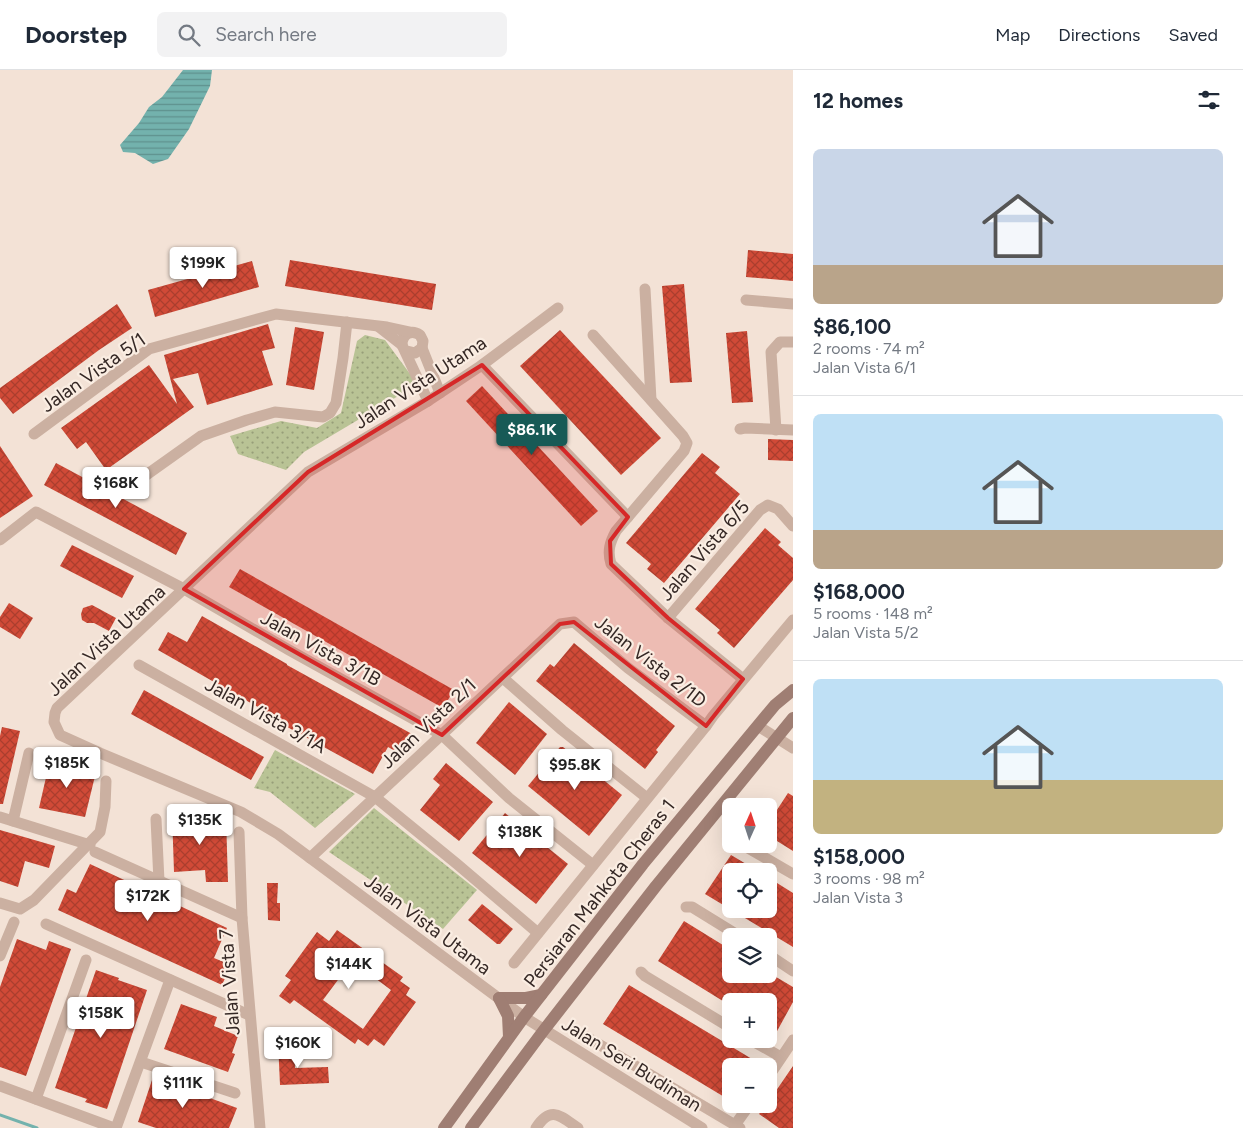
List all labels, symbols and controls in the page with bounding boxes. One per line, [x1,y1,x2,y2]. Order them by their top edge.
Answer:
search box [157,12,507,57]
text: Doorstep [25,20,127,49]
icon: search [175,21,203,49]
text: Search here [215,23,317,46]
text: Map [995,24,1030,46]
text: Directions [1058,24,1140,46]
text: Saved [1168,24,1218,46]
icon: filters [1195,86,1223,114]
text: 12 homes [813,88,903,113]
icon: home [973,181,1063,271]
pin: $199K [168,246,238,289]
text: $199K [181,253,225,272]
text: $86,100 [813,314,891,339]
street label: Jalan Vista 5/1 [36,328,150,417]
street label: Jalan Vista Utama [350,331,491,434]
text: 2 rooms · 74 m² [813,339,925,358]
text: Jalan Vista 6/1 [813,358,916,377]
pin: $86.1K [491,414,573,456]
text: $86.1K [507,420,557,439]
icon: home [973,447,1063,537]
pin: $168K [81,466,151,509]
text: $168K [93,473,139,492]
street label: Jalan Vista 6/5 [654,495,754,605]
text: $168,000 [813,579,905,604]
street label: Jalan Vista Utama [43,580,170,701]
text: 5 rooms · 148 m² [813,604,933,623]
street label: Jalan Vista 3/1B [257,606,385,691]
street label: Jalan Vista 2/1D [590,611,711,712]
text: Jalan Vista 5/2 [813,623,919,642]
street label: Jalan Vista 3/1A [201,673,330,758]
street label: Jalan Vista 2/1 [376,673,481,774]
icon: home [973,712,1063,802]
pin: $185K [32,746,102,789]
pin: $95.8K [534,748,616,791]
text: $185K [44,753,90,772]
text: $95.8K [549,755,601,774]
street label: Persiaran Mahkota Cheras 1 [519,795,680,992]
north arrow [722,798,778,852]
map controls [722,798,777,1113]
pin: $135K [165,804,235,846]
text: $135K [178,810,222,829]
pin: $138K [485,816,555,858]
text: $138K [498,822,542,841]
text: $158,000 [813,844,905,869]
button: locate [722,863,777,918]
street label: Jalan Vista Utama [360,869,496,980]
text: 3 rooms · 98 m² [813,869,925,888]
pin: $172K [113,880,183,922]
text: $172K [126,886,170,905]
text: Jalan Vista 3 [813,888,903,907]
street label: Jalan Vista 7 [214,928,245,1036]
button: layers [722,928,777,983]
pin: $144K [314,948,384,990]
text: $144K [326,954,372,973]
button: + [722,993,777,1048]
pin: $158K [66,996,136,1039]
text: $158K [78,1003,124,1022]
street label: Jalan Seri Budiman [558,1012,706,1117]
pin: $160K [263,1026,333,1069]
text: $160K [275,1033,321,1052]
button: − [722,1058,777,1113]
pin: $111K [148,1066,218,1109]
text: $111K [163,1073,203,1092]

